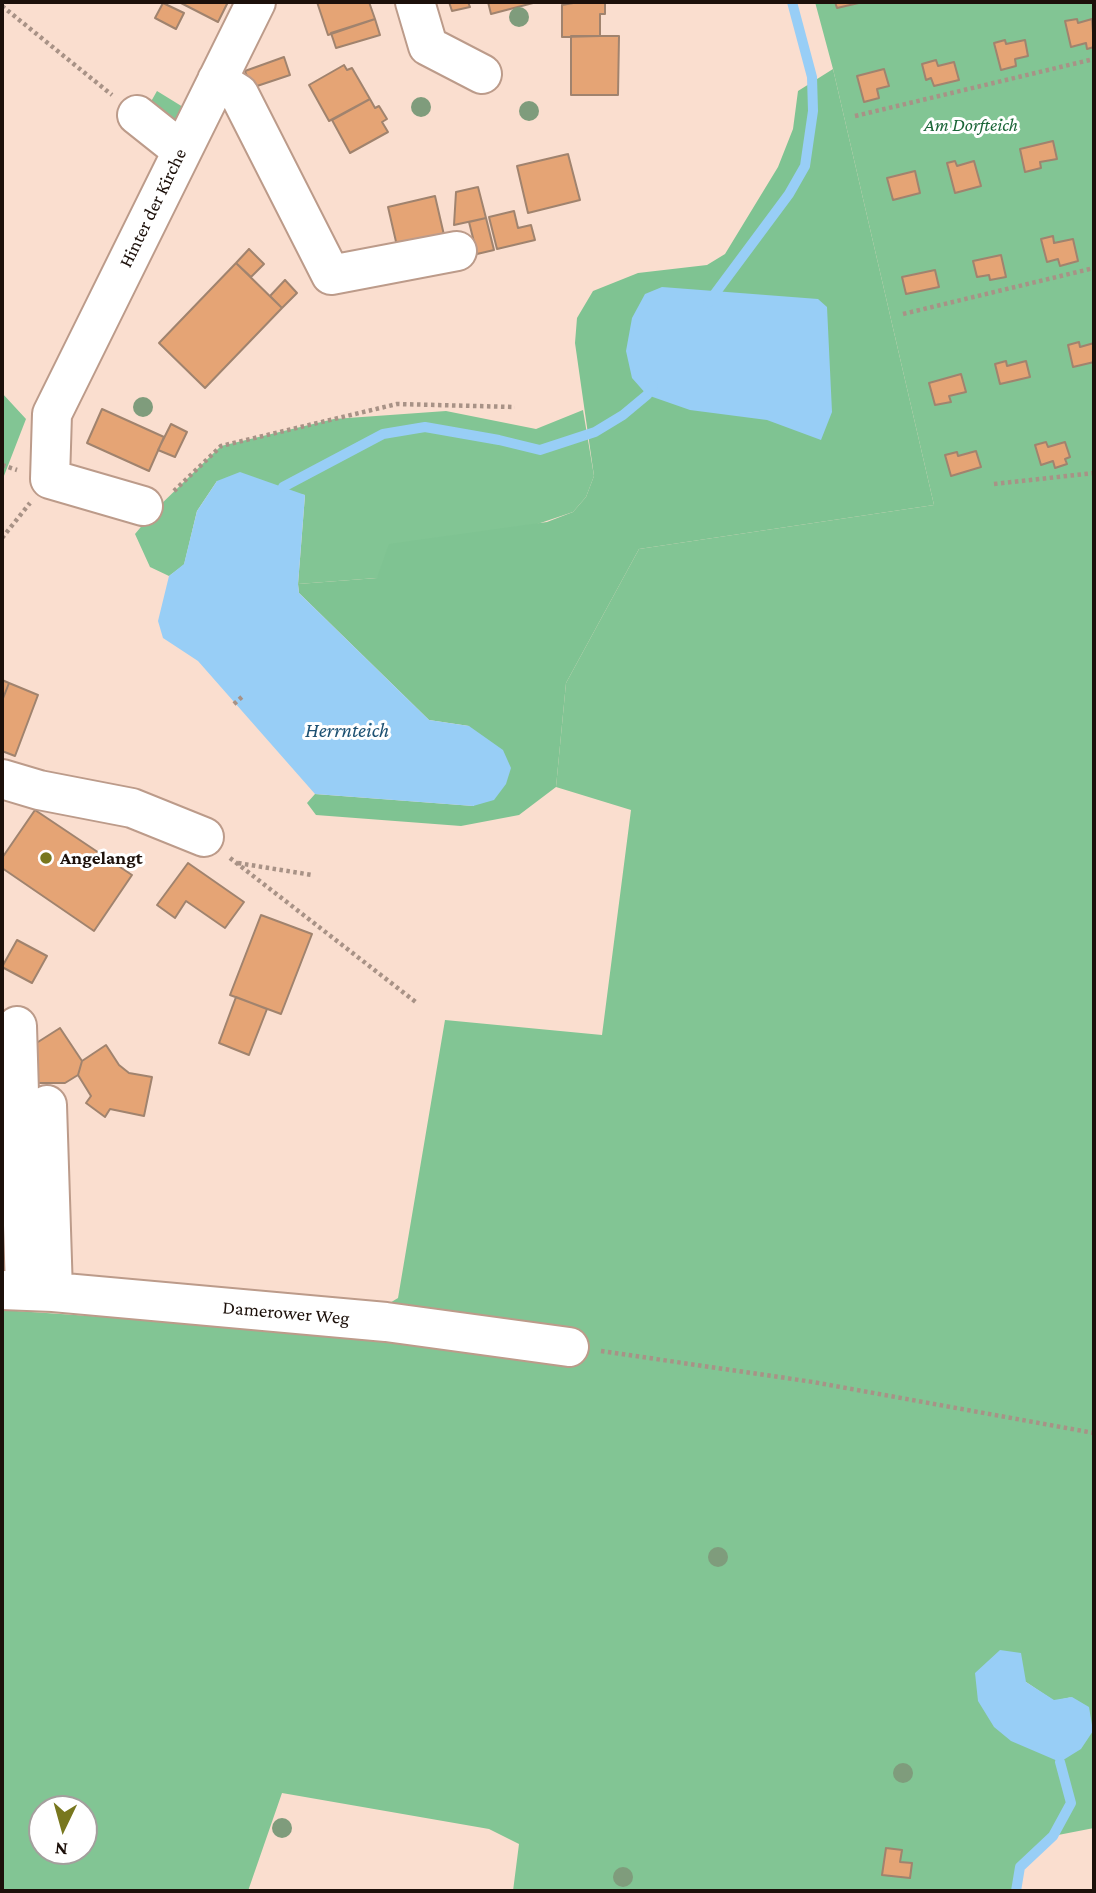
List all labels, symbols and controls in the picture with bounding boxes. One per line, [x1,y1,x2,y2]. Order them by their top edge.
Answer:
park label: Am Dorfteich [924,114,1018,136]
street label: Hinter der Kirche [114,145,192,271]
water label: Herrnteich [305,718,389,744]
place label: Angelangt [60,847,143,869]
marker: Angelangt [38,850,54,866]
street label: Damerower Weg [222,1296,350,1330]
north arrow [28,1795,98,1865]
text: N [54,1838,69,1860]

